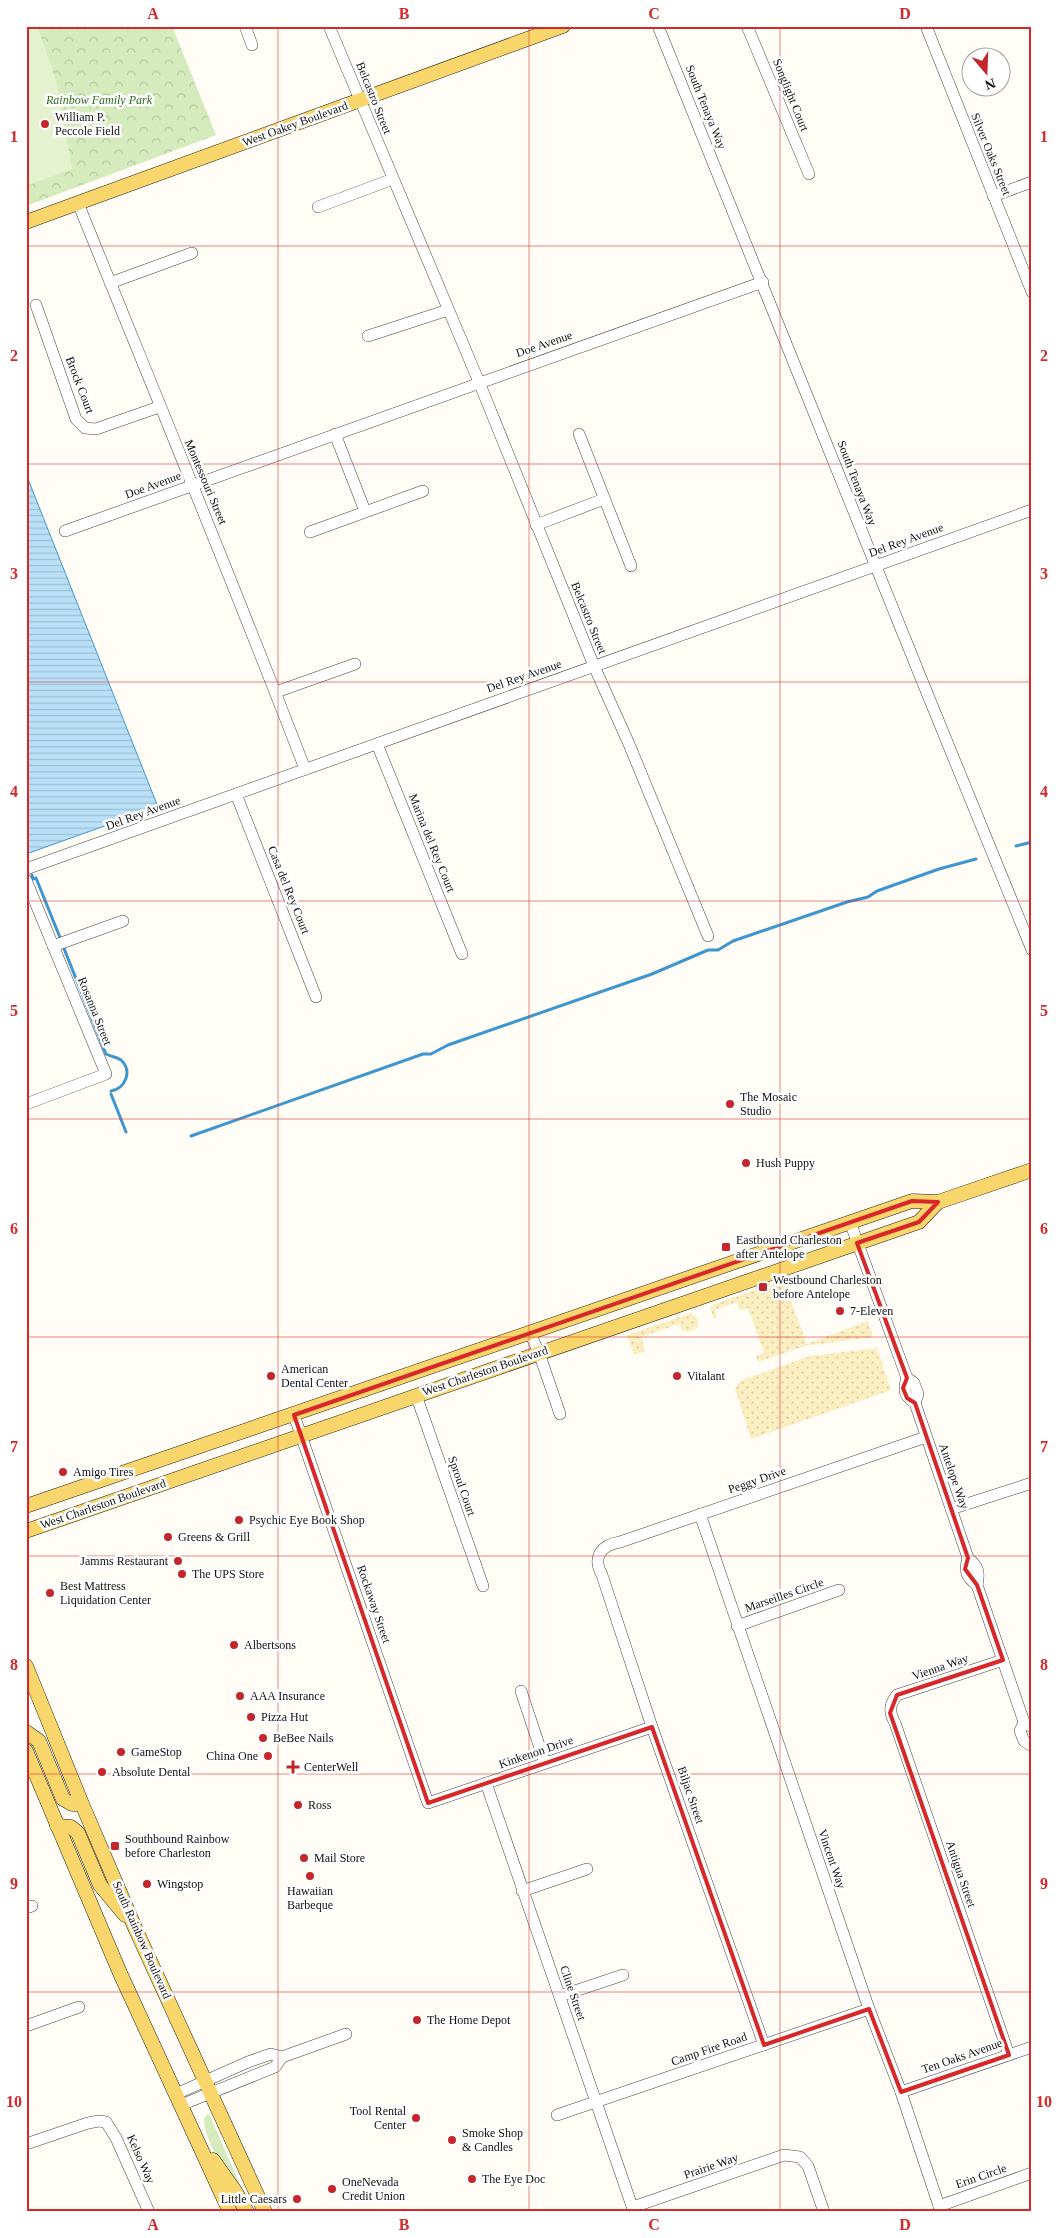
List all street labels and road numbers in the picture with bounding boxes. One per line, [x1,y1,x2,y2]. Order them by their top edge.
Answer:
street label: Songlight Court [770,57,812,134]
street label: Belcastro Street [353,60,395,137]
street label: South Tenaya Way [683,63,729,151]
street label: West Oakey Boulevard [240,98,350,150]
street label: Silver Oaks Street [968,111,1014,198]
street label: Doe Avenue [514,328,574,360]
street label: Brock Court [63,355,97,416]
street label: Montessouri Street [182,437,230,527]
street label: South Tenaya Way [834,439,880,527]
street label: Doe Avenue [123,468,183,502]
street label: Del Rey Avenue [867,520,945,560]
street label: Belcastro Street [568,580,610,657]
street label: Del Rey Avenue [485,657,563,695]
street label: Marina del Rey Court [406,792,458,895]
street label: Del Rey Avenue [104,793,182,833]
street label: Casa del Rey Court [265,844,313,937]
street label: Rosanna Street [75,975,115,1048]
street label: West Charleston Boulevard [420,1343,550,1399]
street label: Antelope Way [936,1441,972,1511]
street label: Sproul Court [445,1454,479,1518]
street label: Peggy Drive [726,1464,788,1496]
street label: West Charleston Boulevard [38,1476,168,1532]
street label: Rockaway Street [354,1563,394,1646]
street label: Marseilles Circle [743,1575,825,1615]
street label: Vienna Way [910,1651,970,1683]
street label: Kinkenon Drive [497,1733,575,1771]
street label: Biljac Street [675,1765,708,1826]
street label: Vincent Way [815,1828,849,1890]
street label: Antigua Street [943,1839,979,1910]
street label: South Rainbow Boulevard [110,1879,174,2001]
street label: Cline Street [557,1964,589,2023]
street label: Camp Fire Road [669,2029,749,2069]
street label: Ten Oaks Avenue [920,2036,1004,2076]
street label: Kelso Way [124,2132,158,2186]
street label: Prairie Way [682,2150,740,2182]
street label: Erin Circle [954,2161,1008,2191]

